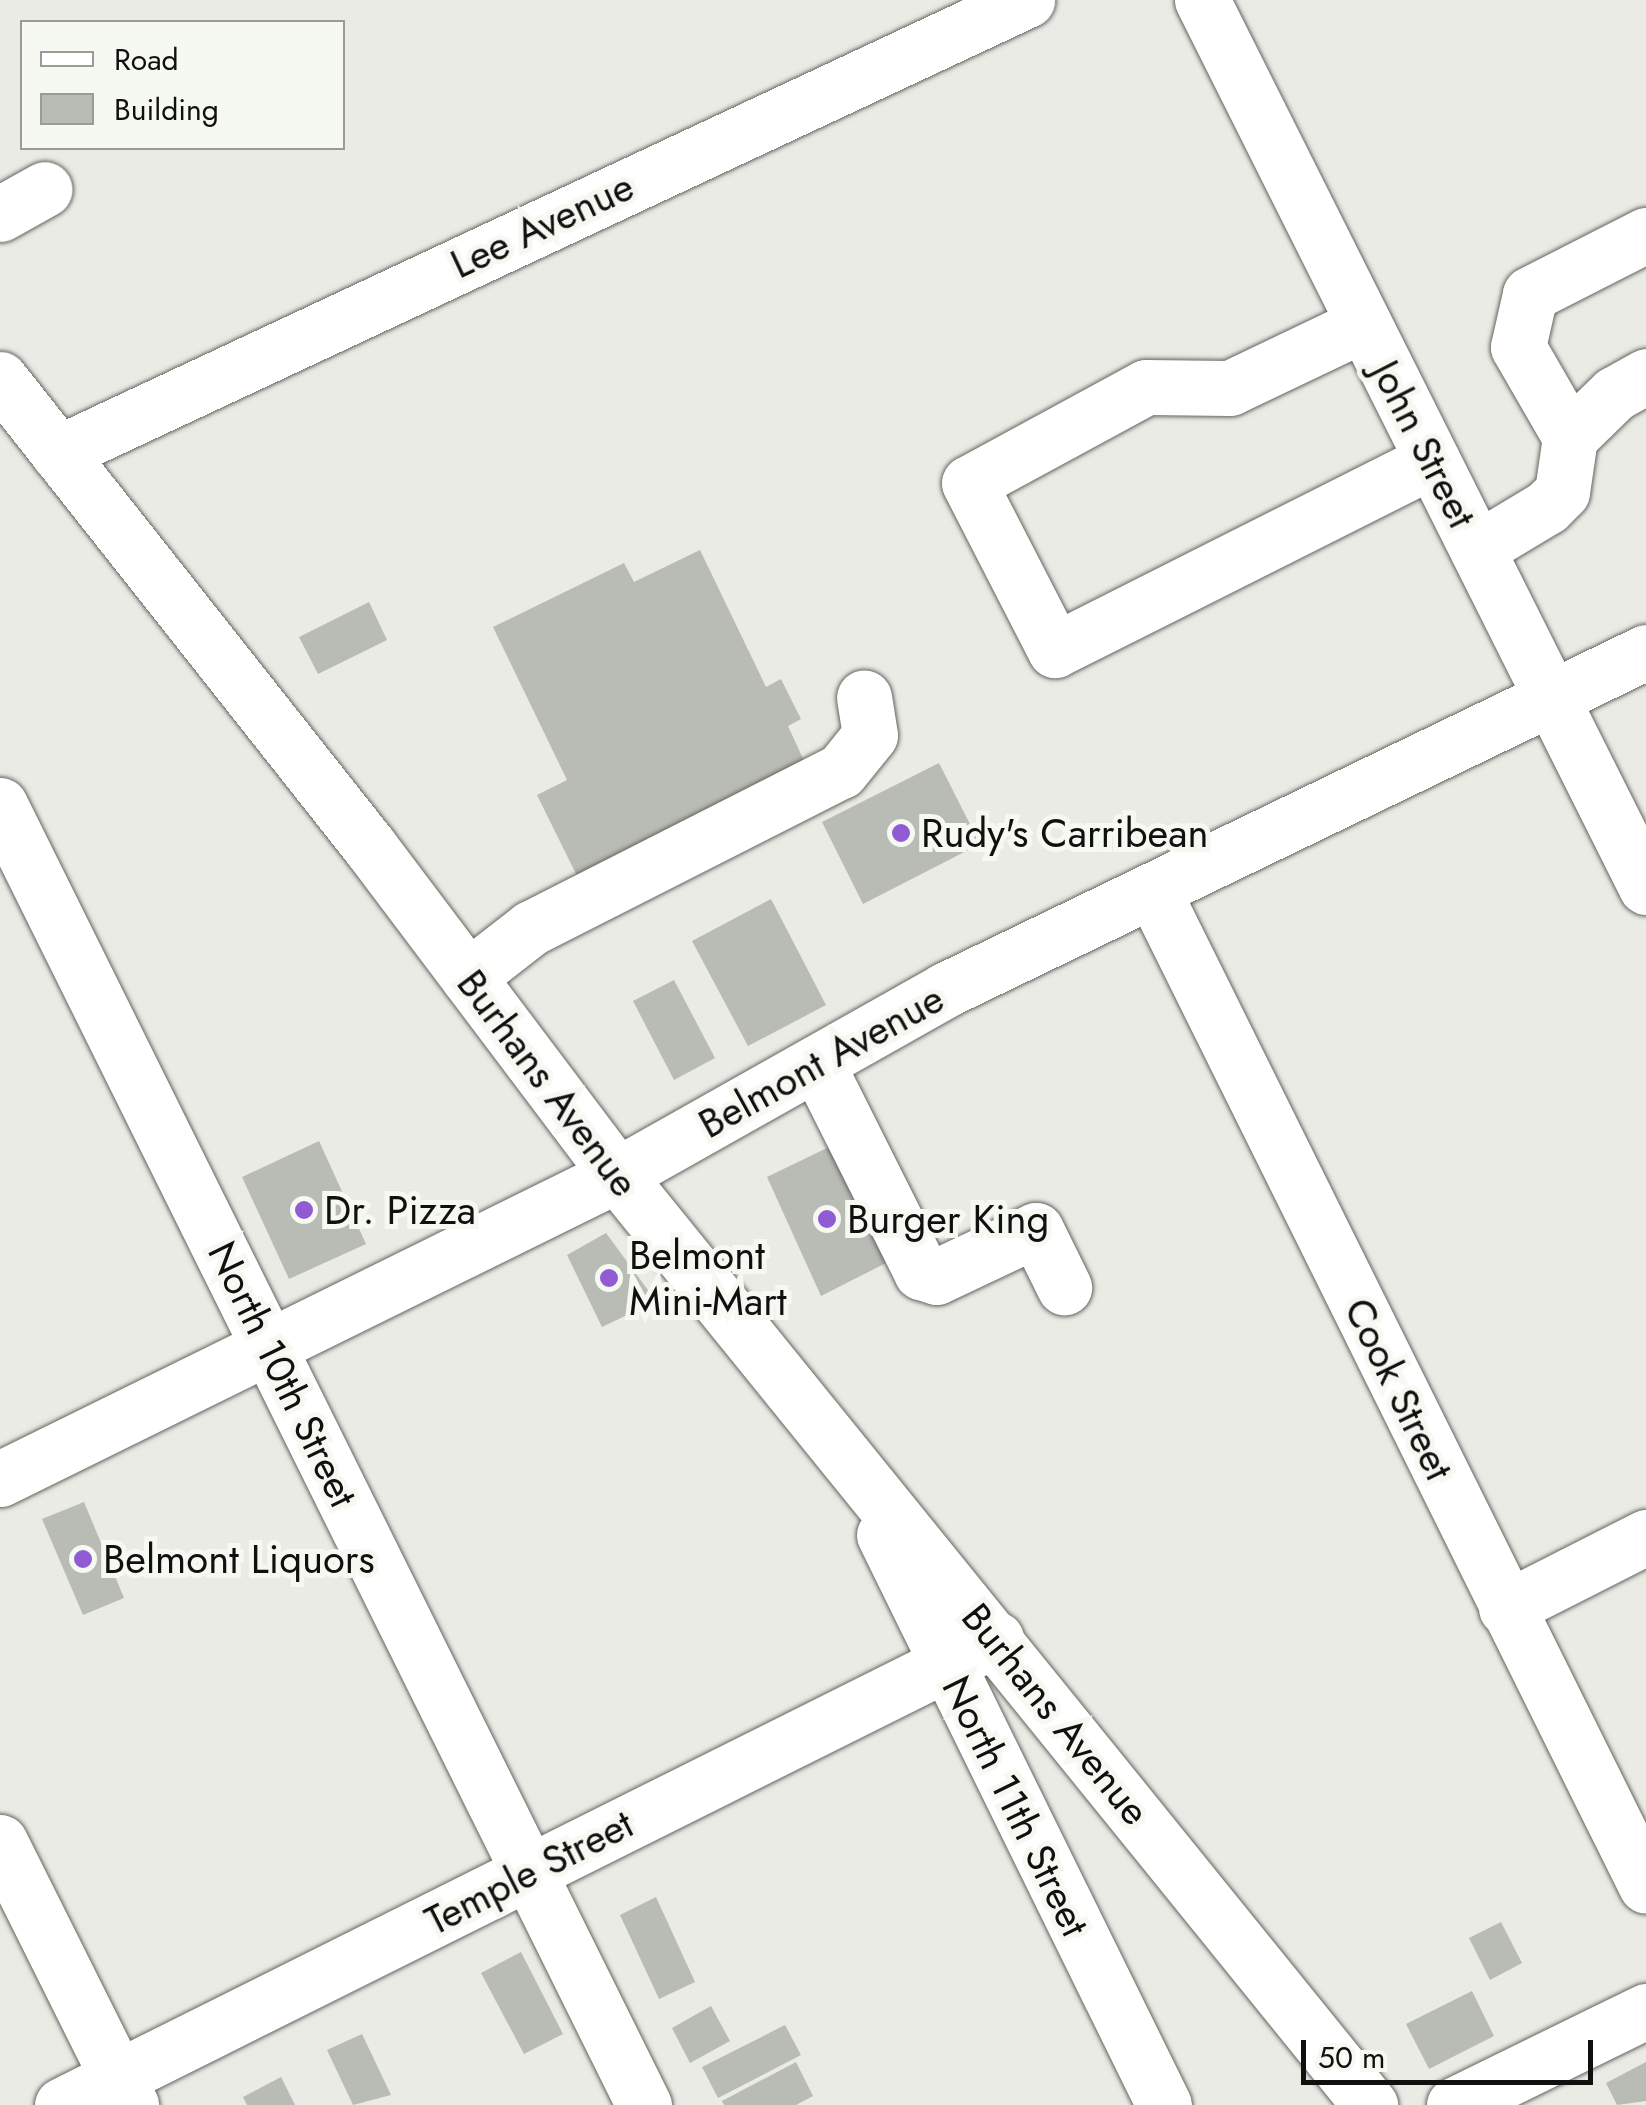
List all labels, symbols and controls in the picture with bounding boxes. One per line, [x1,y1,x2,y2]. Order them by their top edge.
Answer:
legend [20,20,345,150]
text: Road [114,38,179,81]
text: Building [114,88,219,131]
street label: Lee Avenue [443,162,641,288]
street label: John Street [1362,353,1486,535]
place label: Rudy's Carribean [921,809,1208,857]
marker: Rudy's Carribean [890,822,912,844]
street label: Burhans Avenue [447,960,649,1206]
street label: Belmont Avenue [690,974,952,1148]
place label: Dr. Pizza [324,1186,476,1234]
place label: Burger King [847,1195,1049,1243]
marker: Dr. Pizza [293,1199,315,1221]
marker: Burger King [816,1208,838,1230]
place label: Belmont Mini-Mart [629,1231,787,1325]
street label: North 10th Street [198,1234,368,1514]
marker: Belmont Mini-Mart [598,1267,620,1289]
street label: Cook Street [1334,1290,1464,1488]
place label: Belmont Liquors [103,1535,375,1583]
marker: Belmont Liquors [72,1548,94,1570]
street label: Burhans Avenue [952,1594,1160,1834]
street label: North 11th Street [932,1668,1100,1944]
street label: Temple Street [417,1799,641,1945]
scale bar [1306,2020,1598,2082]
text: 50 m [1318,2036,1385,2079]

